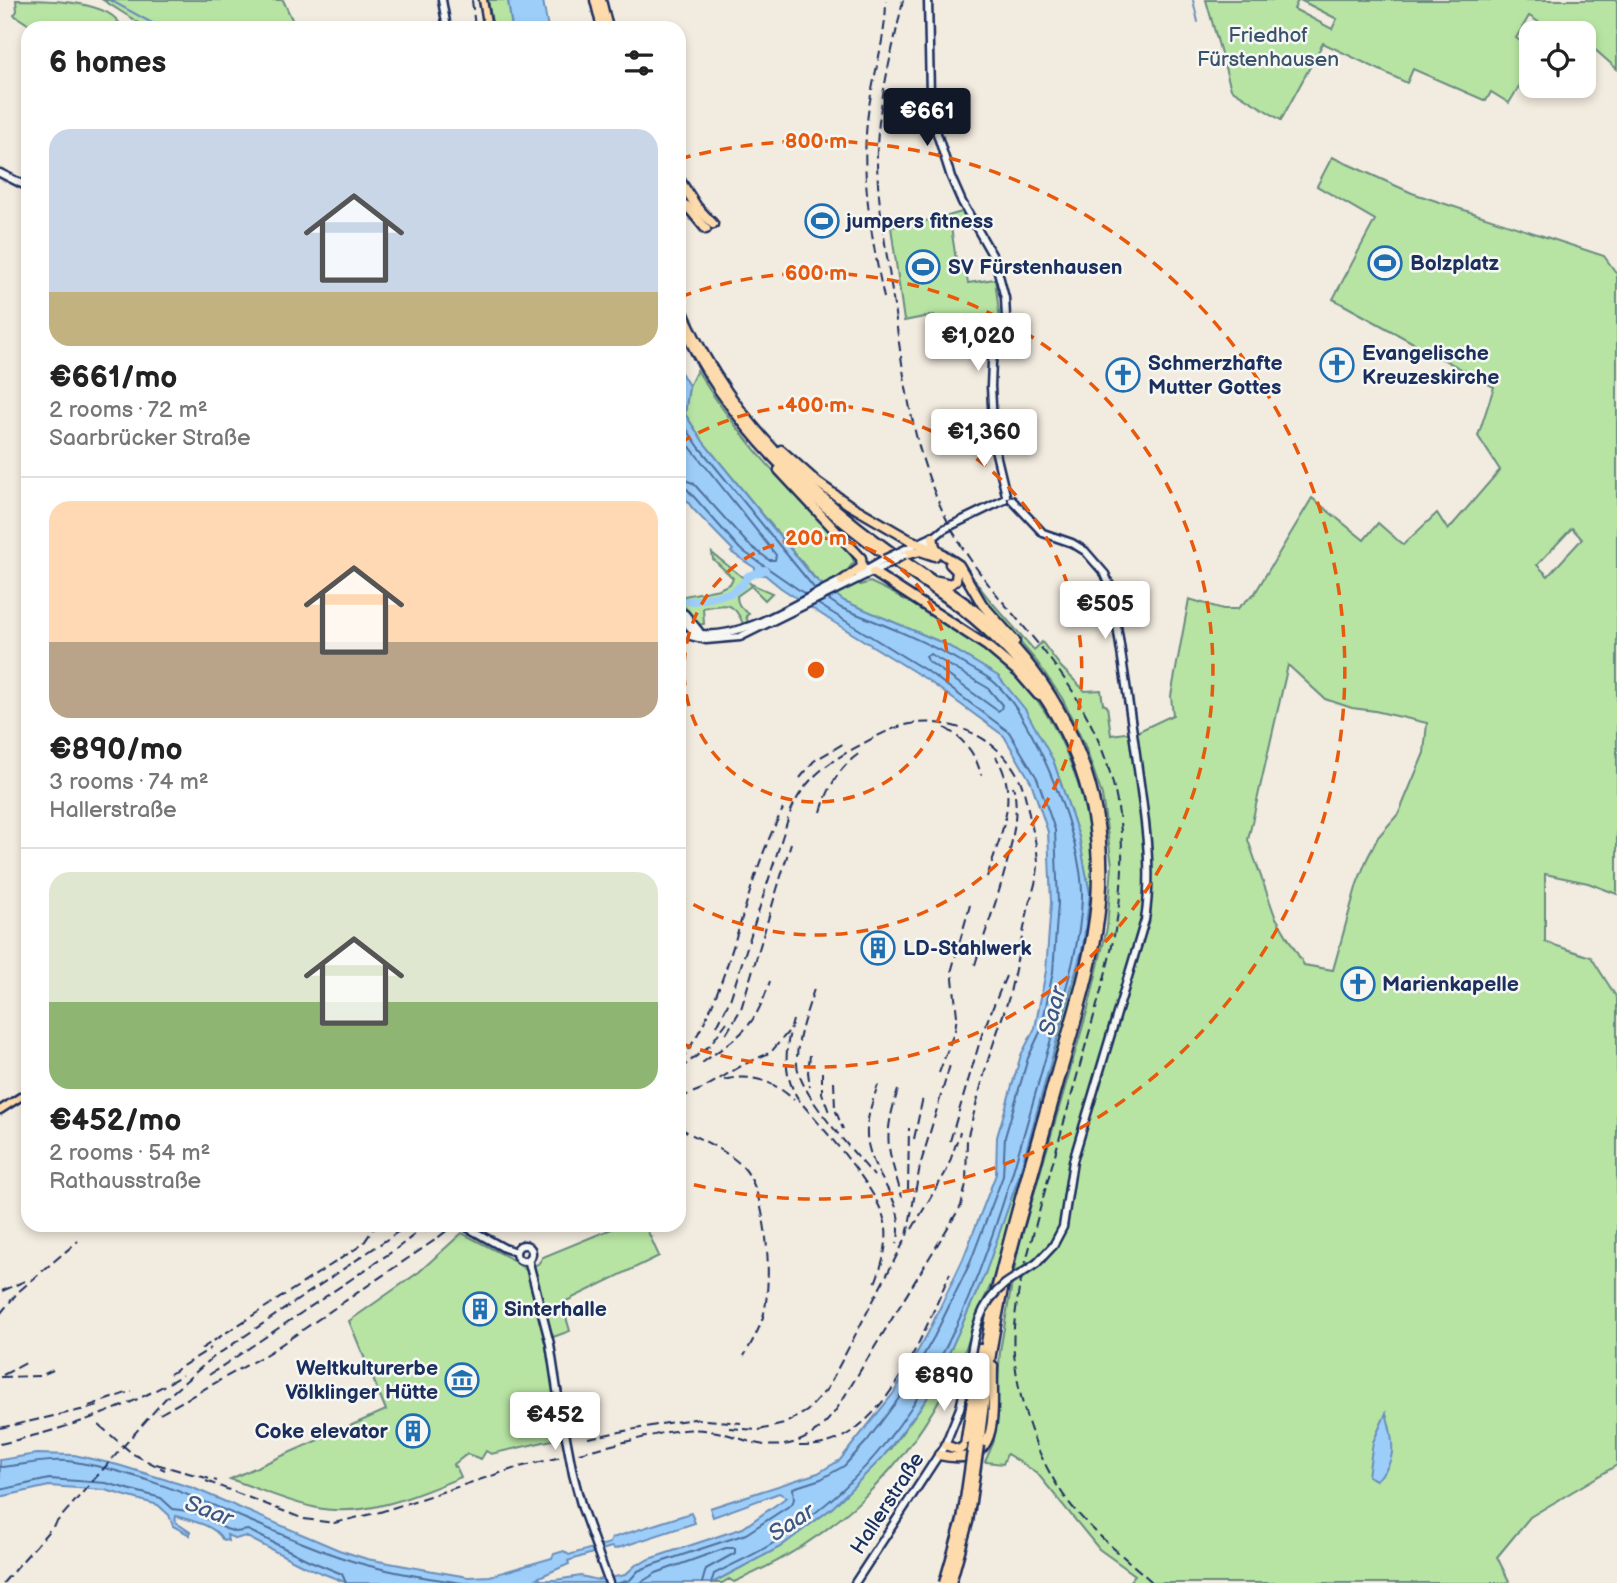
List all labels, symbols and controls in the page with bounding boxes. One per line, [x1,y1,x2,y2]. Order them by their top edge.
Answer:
map controls [1519,21,1596,98]
button: locate [1519,21,1596,98]
park label: Friedhof Fürstenhausen [1197,23,1339,72]
icon: filters [620,44,658,82]
text: 6 homes [49,45,166,81]
pin: €661 [886,88,968,148]
text: €661 [900,97,954,125]
text: 800 m [785,129,847,154]
icon: home [291,175,417,301]
sports icon: jumpers fitness [803,202,841,240]
place label: jumpers fitness [844,209,993,234]
sports icon: Bolzplatz [1366,244,1404,282]
sports icon: SV Fürstenhausen [904,248,942,286]
place label: Bolzplatz [1410,251,1499,276]
place label: SV Fürstenhausen [948,255,1122,280]
text: 600 m [785,261,847,286]
pin: €1,020 [921,314,1035,373]
text: €1,020 [941,322,1015,350]
place label: Evangelische Kreuzeskirche [1362,341,1499,390]
church icon: Evangelische Kreuzeskirche [1318,346,1356,384]
place label: Schmerzhafte Mutter Gottes [1148,351,1283,400]
church icon: Schmerzhafte Mutter Gottes [1104,356,1142,394]
text: €661/mo [49,360,177,396]
text: 400 m [785,393,847,418]
text: 2 rooms · 72 m² [49,396,208,424]
pin: €1,360 [927,410,1041,469]
text: €1,360 [947,418,1021,446]
text: Saarbrücker Straße [49,424,251,452]
text: 200 m [785,526,847,551]
icon: home [291,547,417,673]
pin: €505 [1064,582,1146,641]
text: €505 [1076,590,1134,618]
centre of rings [804,658,828,682]
text: €890/mo [49,732,183,768]
text: 3 rooms · 74 m² [49,768,209,796]
text: Hallerstraße [49,796,177,824]
icon: home [291,918,417,1044]
building icon: LD-Stahlwerk [859,929,897,967]
place label: LD-Stahlwerk [903,936,1032,961]
church icon: Marienkapelle [1339,965,1377,1003]
place label: Marienkapelle [1382,972,1519,997]
water label: Saar [1033,982,1073,1039]
text: €452/mo [49,1103,181,1139]
text: 2 rooms · 54 m² [49,1139,211,1167]
text: Rathausstraße [49,1167,201,1195]
building icon: Sinterhalle [461,1290,499,1328]
place label: Sinterhalle [504,1297,607,1322]
pin: €890 [903,1354,985,1413]
place label: Weltkulturerbe Völklinger Hütte [285,1356,438,1405]
museum icon: Weltkulturerbe Völklinger Hütte [443,1361,481,1399]
text: €890 [915,1362,973,1390]
pin: €452 [514,1392,596,1452]
text: €452 [526,1401,584,1429]
building icon: Coke elevator [394,1412,432,1450]
place label: Coke elevator [255,1419,389,1444]
street label: Hallerstraße [845,1448,930,1559]
water label: Saar [181,1489,238,1533]
water label: Saar [763,1497,821,1548]

